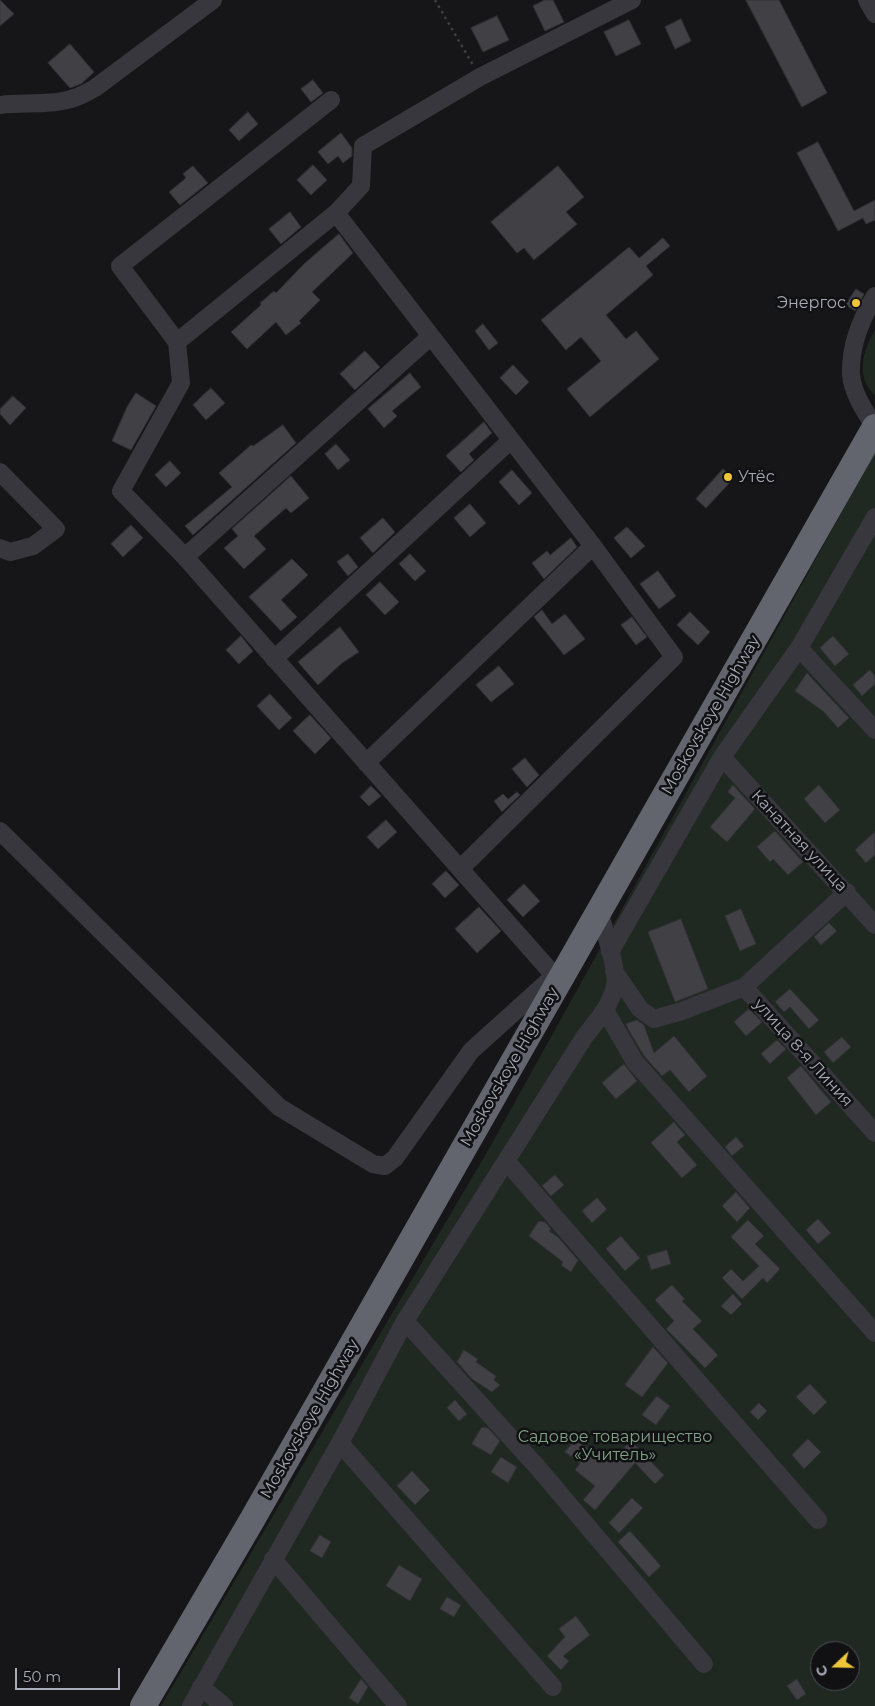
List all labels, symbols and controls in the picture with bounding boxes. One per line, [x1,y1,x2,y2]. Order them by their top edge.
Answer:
place label: Энергос [777,293,846,313]
marker: Энергос [850,297,862,309]
place label: Утёс [738,467,775,487]
marker: Утёс [722,471,734,483]
street label: Moskovskoye Highway [658,632,764,798]
street label: Канатная улица [747,786,851,896]
street label: Moskovskoye Highway [457,984,563,1150]
street label: улица 8-я Линия [749,995,857,1111]
street label: Moskovskoye Highway [257,1336,363,1502]
park label: Садовое товарищество «Учитель» [518,1427,712,1465]
north arrow [810,1641,860,1691]
scale bar [18,1658,122,1690]
text: С [812,1663,832,1679]
text: 50 m [23,1667,61,1686]

